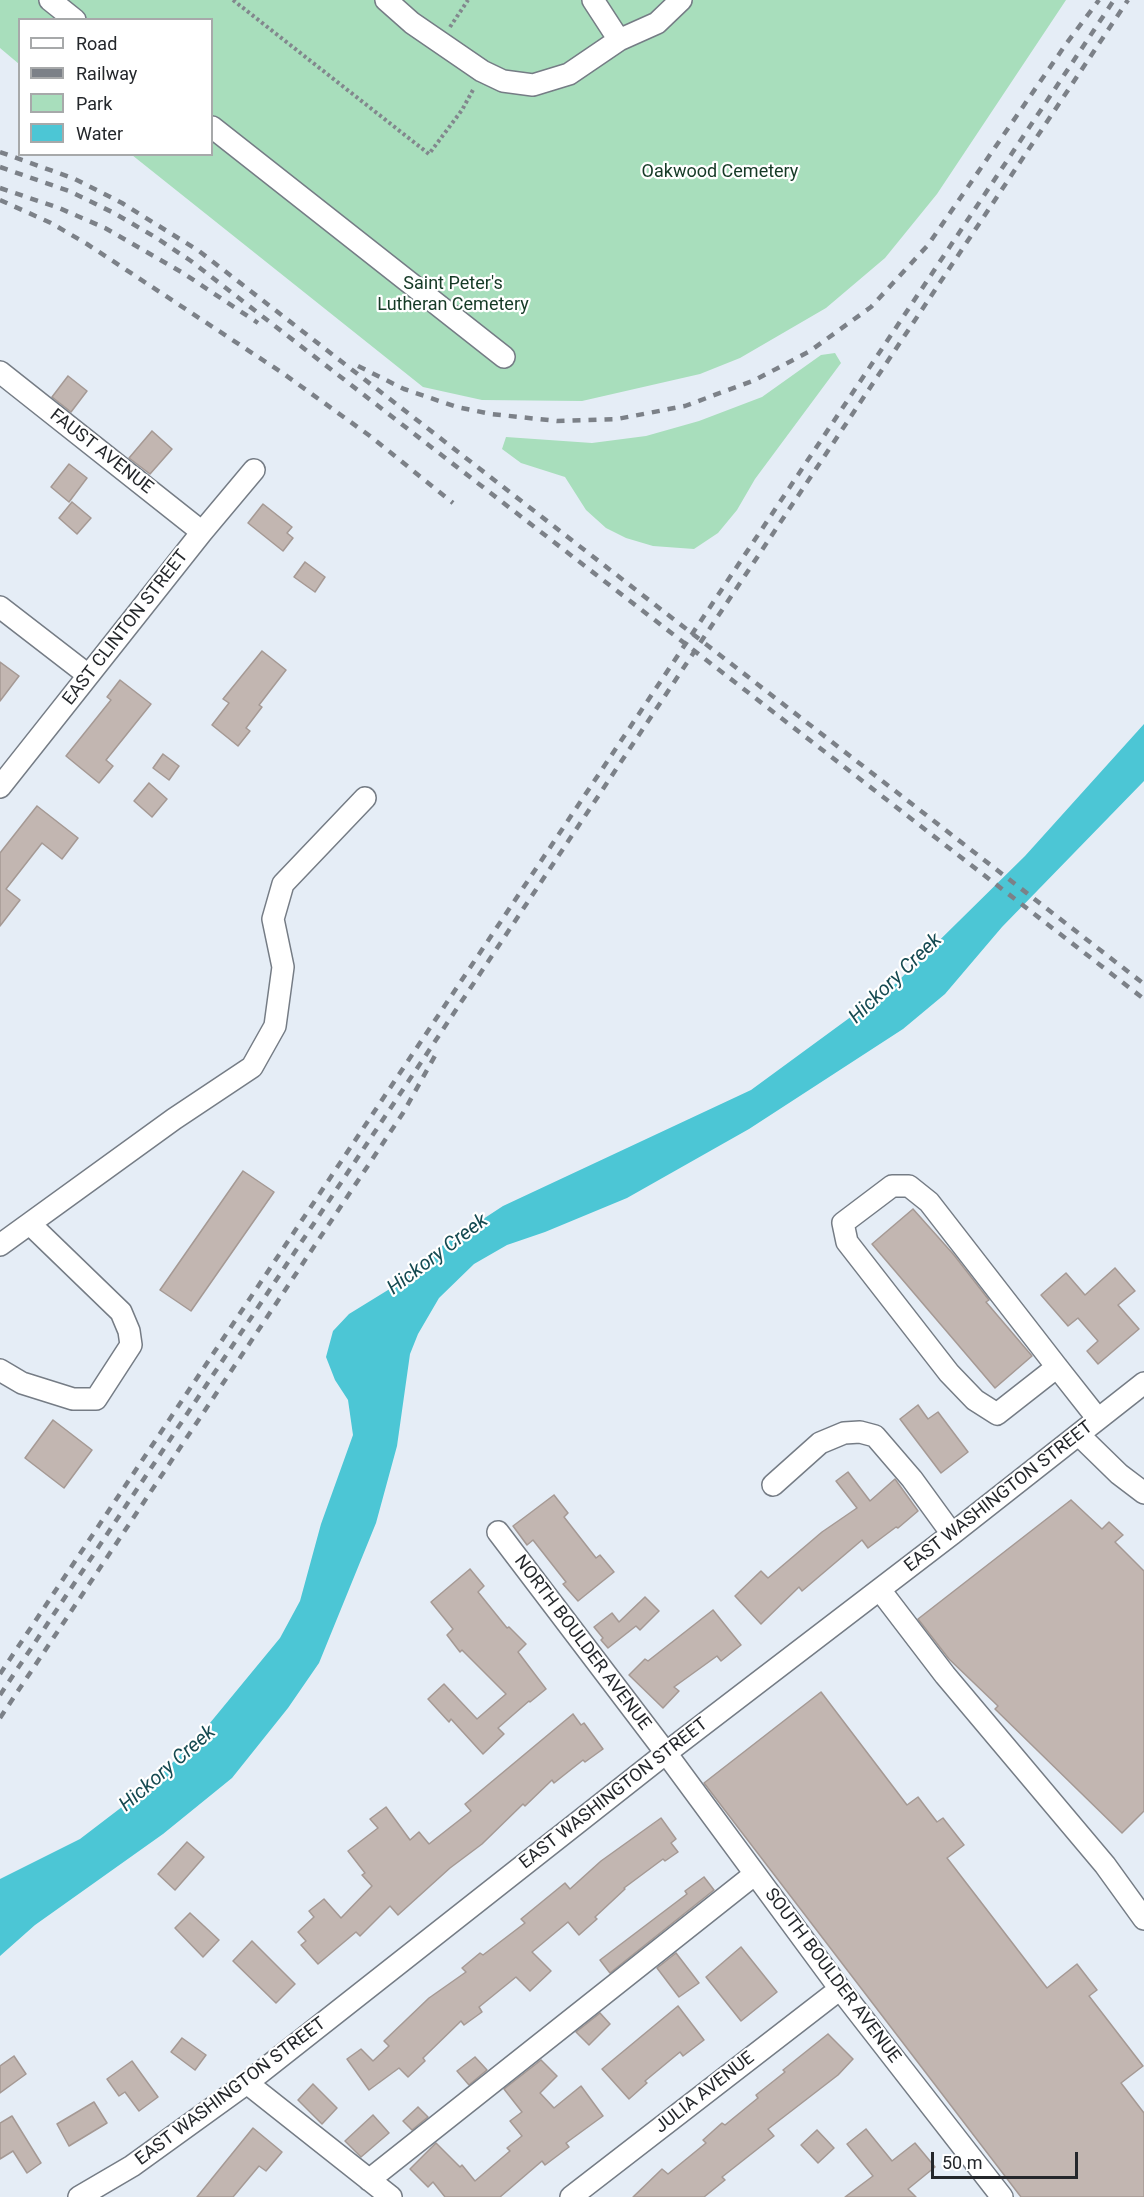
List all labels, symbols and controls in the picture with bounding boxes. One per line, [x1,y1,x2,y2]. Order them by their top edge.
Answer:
legend [18,18,213,156]
text: Road [76,33,117,54]
text: Railway [76,63,137,84]
text: Park [76,93,112,114]
text: Water [76,123,123,144]
park label: Oakwood Cemetery [642,161,798,183]
park label: Saint Peter's Lutheran Cemetery [377,273,529,316]
street label: FAUST AVENUE [45,405,157,499]
street label: EAST CLINTON STREET [59,546,193,710]
water label: Hickory Creek [845,929,947,1029]
water label: Hickory Creek [383,1209,493,1301]
street label: EAST WASHINGTON STREET [901,1417,1097,1577]
street label: NORTH BOULDER AVENUE [509,1551,655,1735]
street label: EAST WASHINGTON STREET [516,1714,712,1874]
water label: Hickory Creek [115,1721,221,1817]
street label: SOUTH BOULDER AVENUE [759,1885,905,2067]
street label: EAST WASHINGTON STREET [132,2013,330,2171]
street label: JULIA AVENUE [651,2048,759,2138]
scale bar [934,2140,1081,2178]
text: 50 m [942,2152,982,2173]

